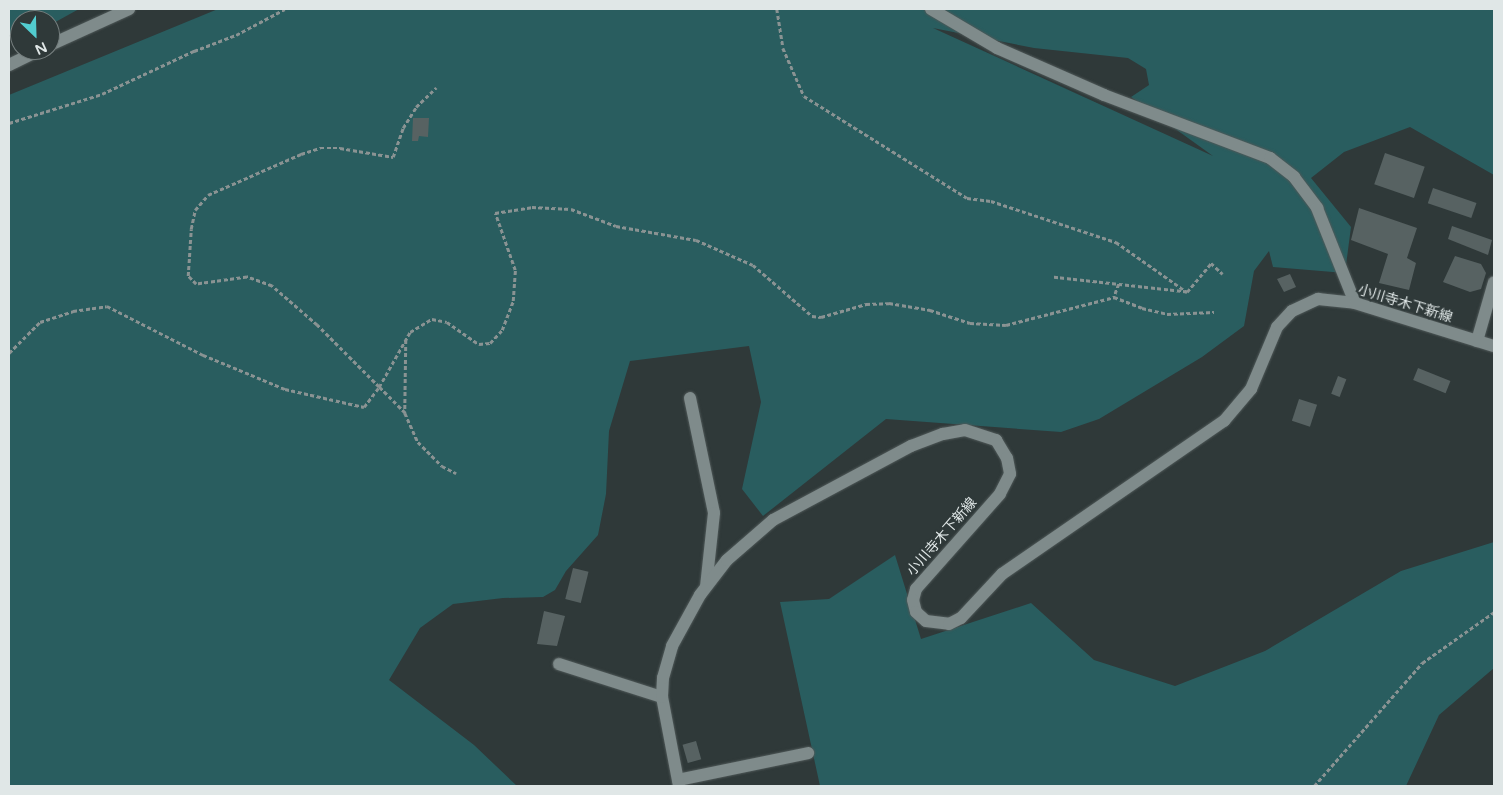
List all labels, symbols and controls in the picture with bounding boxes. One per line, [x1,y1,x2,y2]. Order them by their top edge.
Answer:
north arrow [10,10,60,60]
text: N [32,38,49,58]
street label: 小川寺木下新線 [1356,282,1454,326]
street label: 小川寺木下新線 [904,495,980,579]

